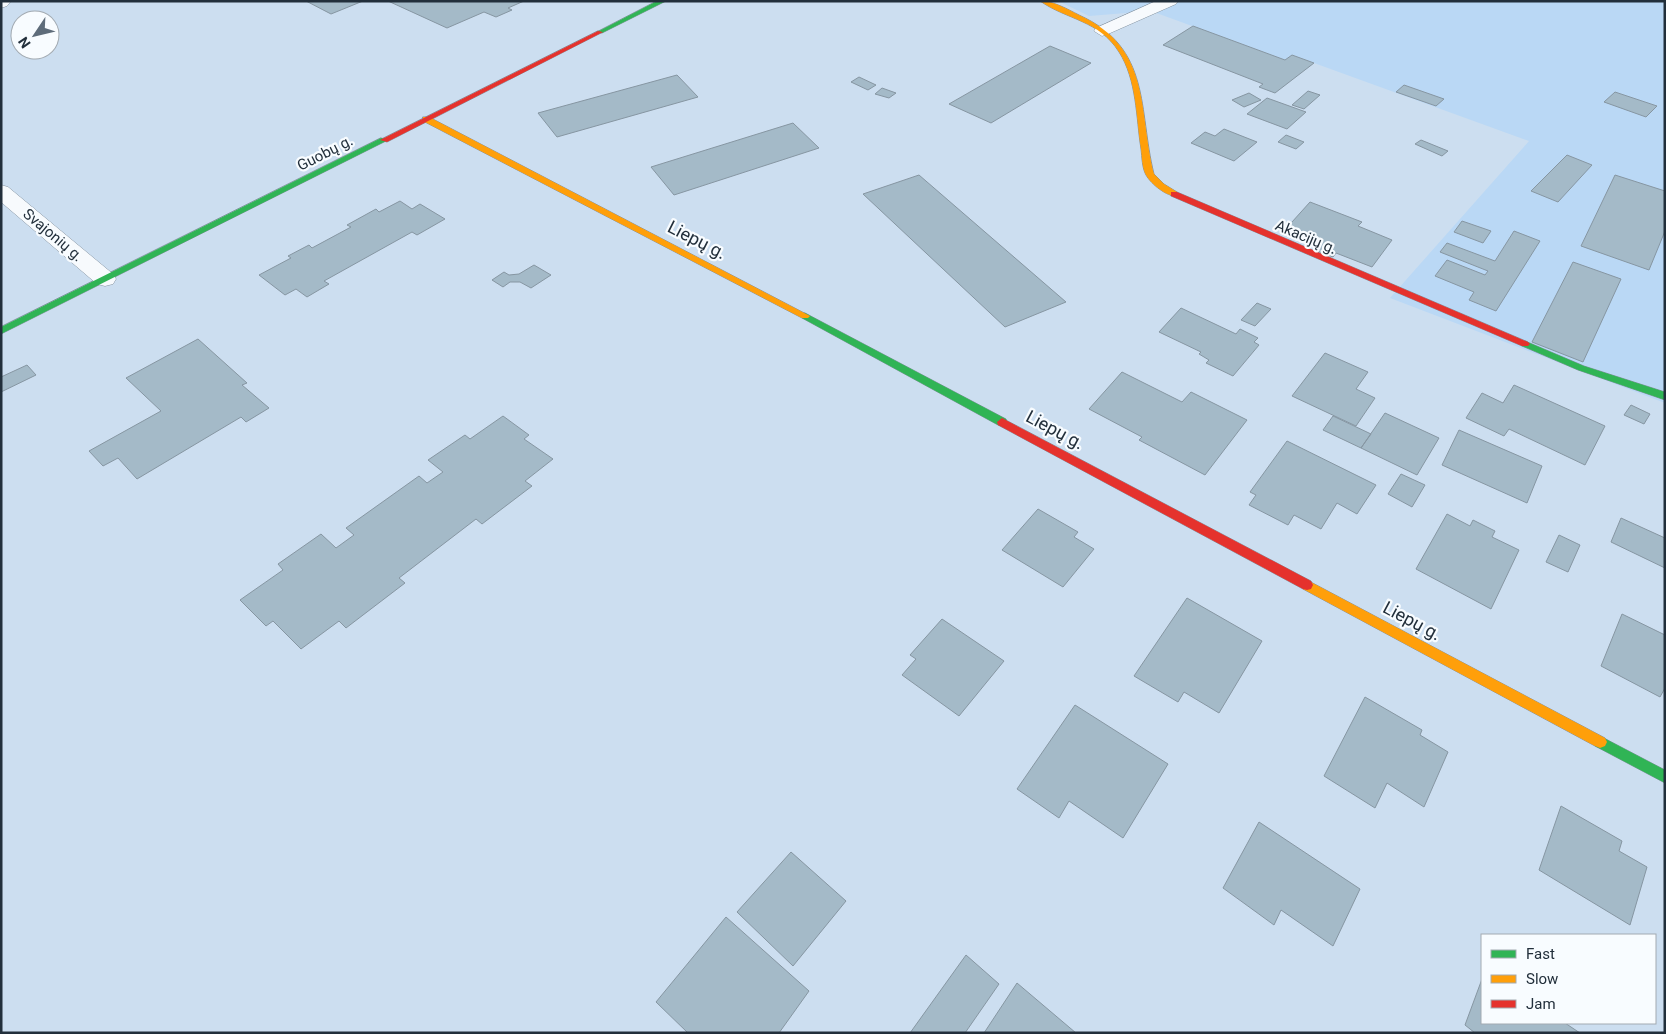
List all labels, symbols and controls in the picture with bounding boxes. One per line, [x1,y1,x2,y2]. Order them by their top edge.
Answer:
north arrow [10,10,60,60]
text: N [15,34,34,51]
street label: Guobų g. [294,131,356,175]
street label: Svajonių g. [19,205,87,265]
street label: Liepų g. [664,216,730,263]
street label: Akacijų g. [1273,216,1339,258]
street label: Liepų g. [1023,406,1088,454]
street label: Liepų g. [1380,597,1445,645]
legend [1481,934,1656,1024]
text: Fast [1526,945,1555,963]
text: Slow [1526,970,1558,988]
text: Jam [1526,995,1556,1013]

